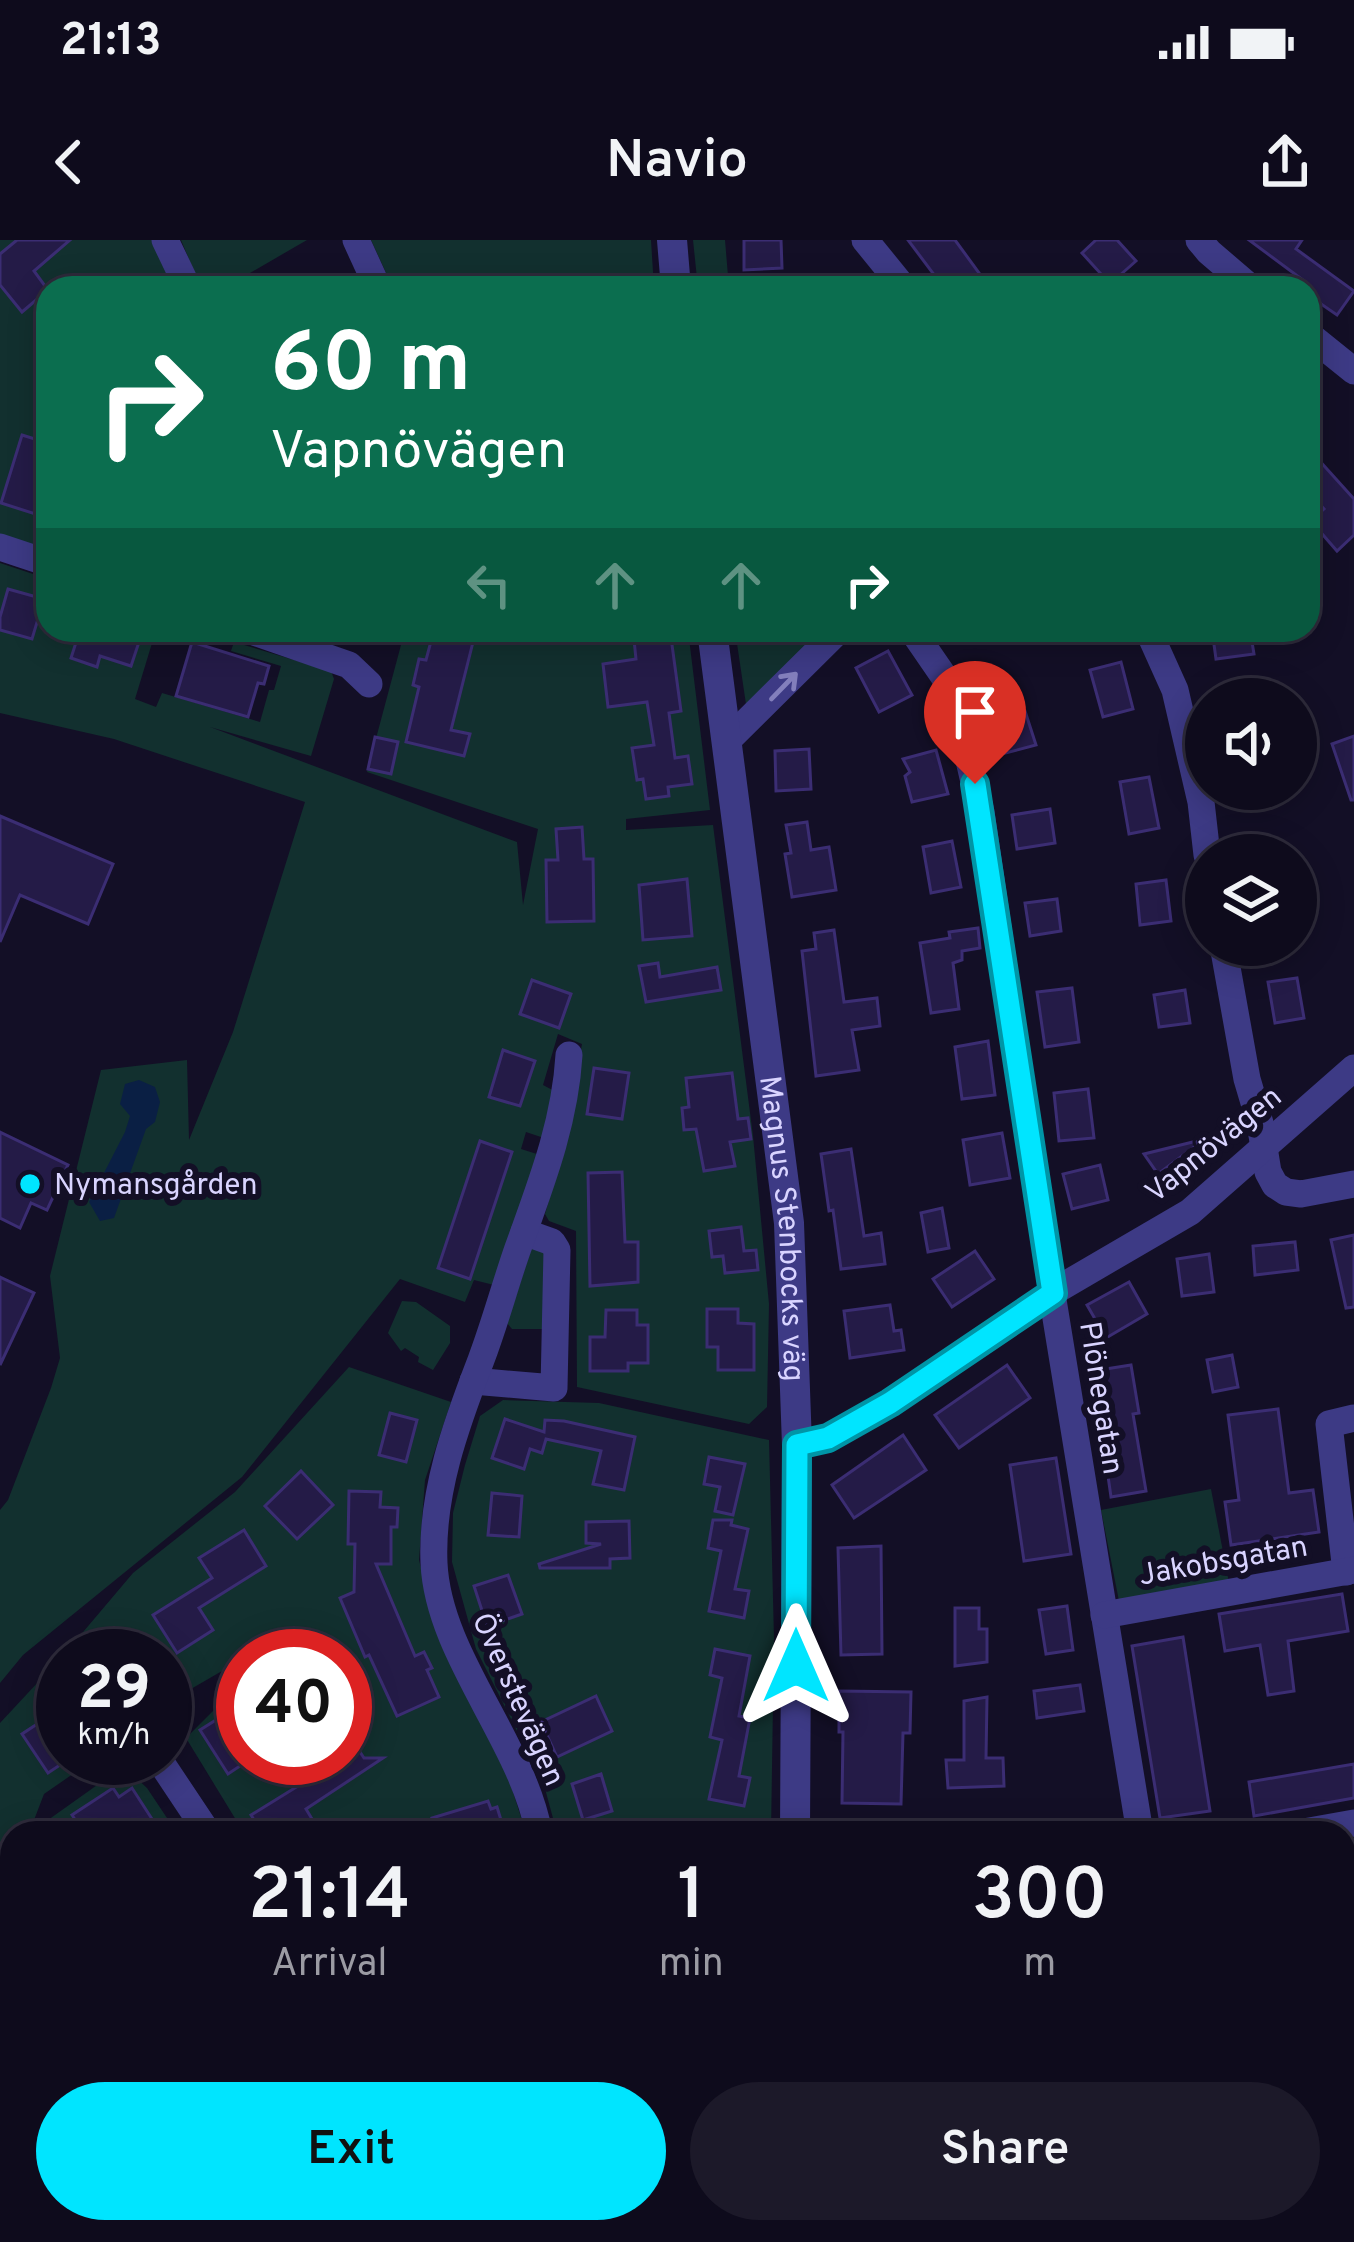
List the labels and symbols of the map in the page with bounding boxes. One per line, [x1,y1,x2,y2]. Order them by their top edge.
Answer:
pin [924,661,1026,784]
one-way arrow [769,672,797,701]
street label: Magnus Stenbocks väg [749,1074,811,1382]
street label: Vapnövägen [1139,1080,1290,1212]
place label: Nymansgården [54,1168,258,1205]
marker: Nymansgården [17,1171,43,1197]
street label: Plönegatan [1069,1319,1130,1477]
street label: Jakobsgatan [1136,1529,1311,1596]
position arrow [733,1603,859,1729]
street label: Överstevägen [462,1607,573,1792]
speed limit sign: 40 [216,1629,372,1785]

